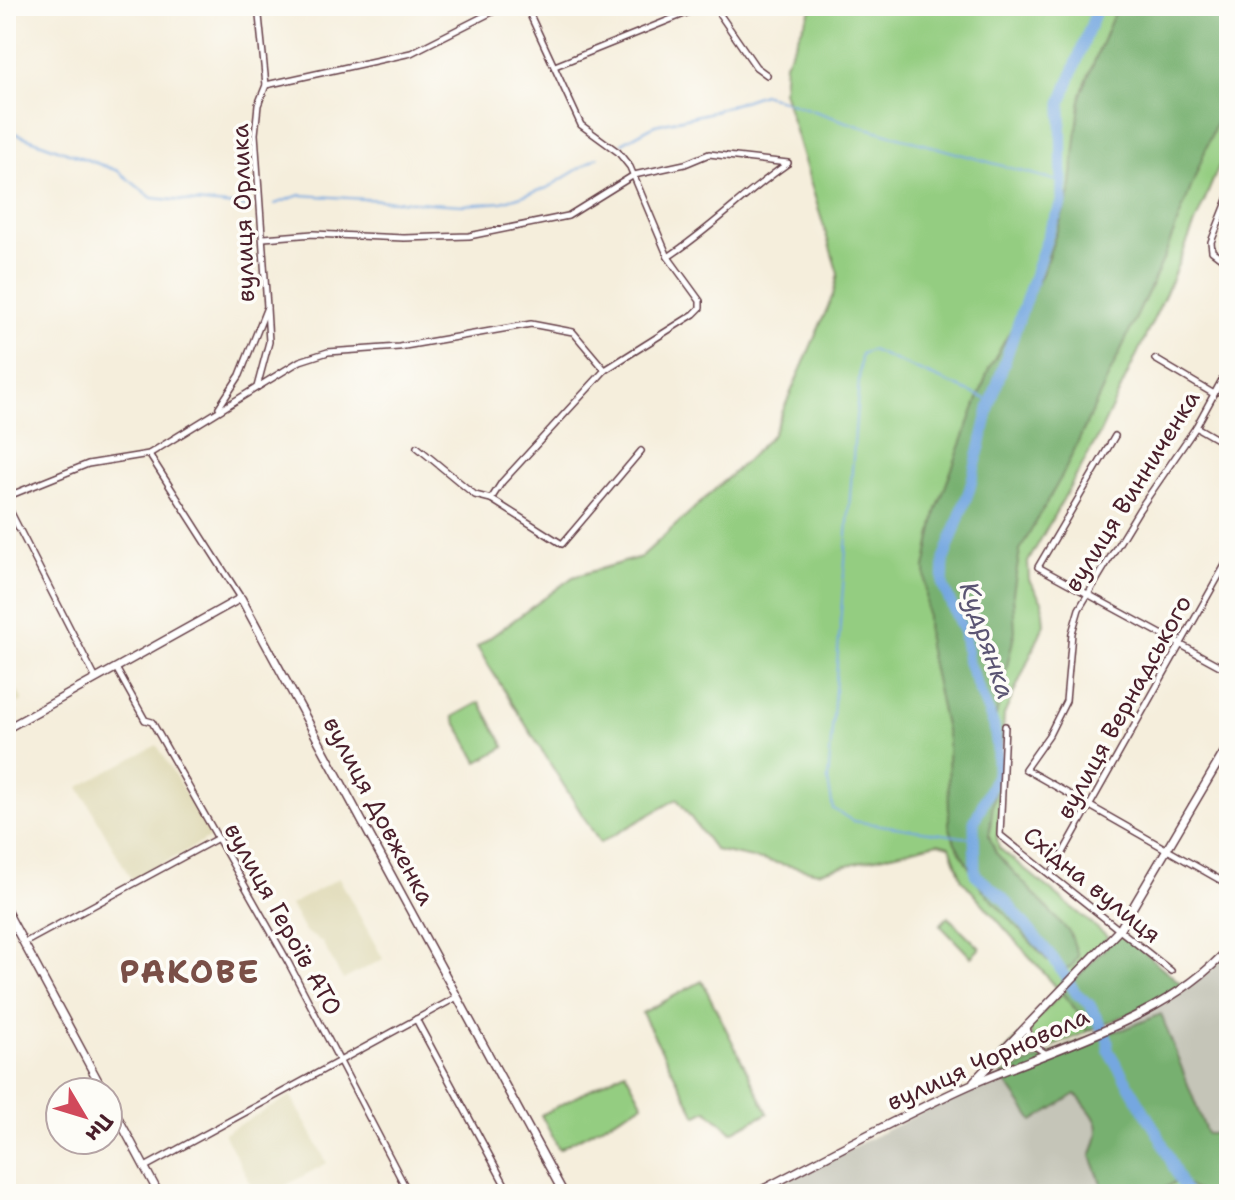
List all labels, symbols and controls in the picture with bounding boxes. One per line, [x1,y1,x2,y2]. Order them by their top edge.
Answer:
street label: вулиця Орлика [224,123,262,303]
street label: вулиця Винниченка [1057,384,1207,598]
water label: Кудрянка [952,577,1024,703]
street label: вулиця Вернадського [1049,589,1199,825]
street label: вулиця Довженка [316,711,442,911]
street label: вулиця Героїв АТО [217,817,349,1021]
street label: Східна вулиця [1016,819,1168,951]
district label: РАКОВЕ [120,950,260,993]
street label: вулиця Чорновола [882,1000,1094,1118]
north arrow [44,1076,124,1156]
text: Пн [79,1108,120,1148]

